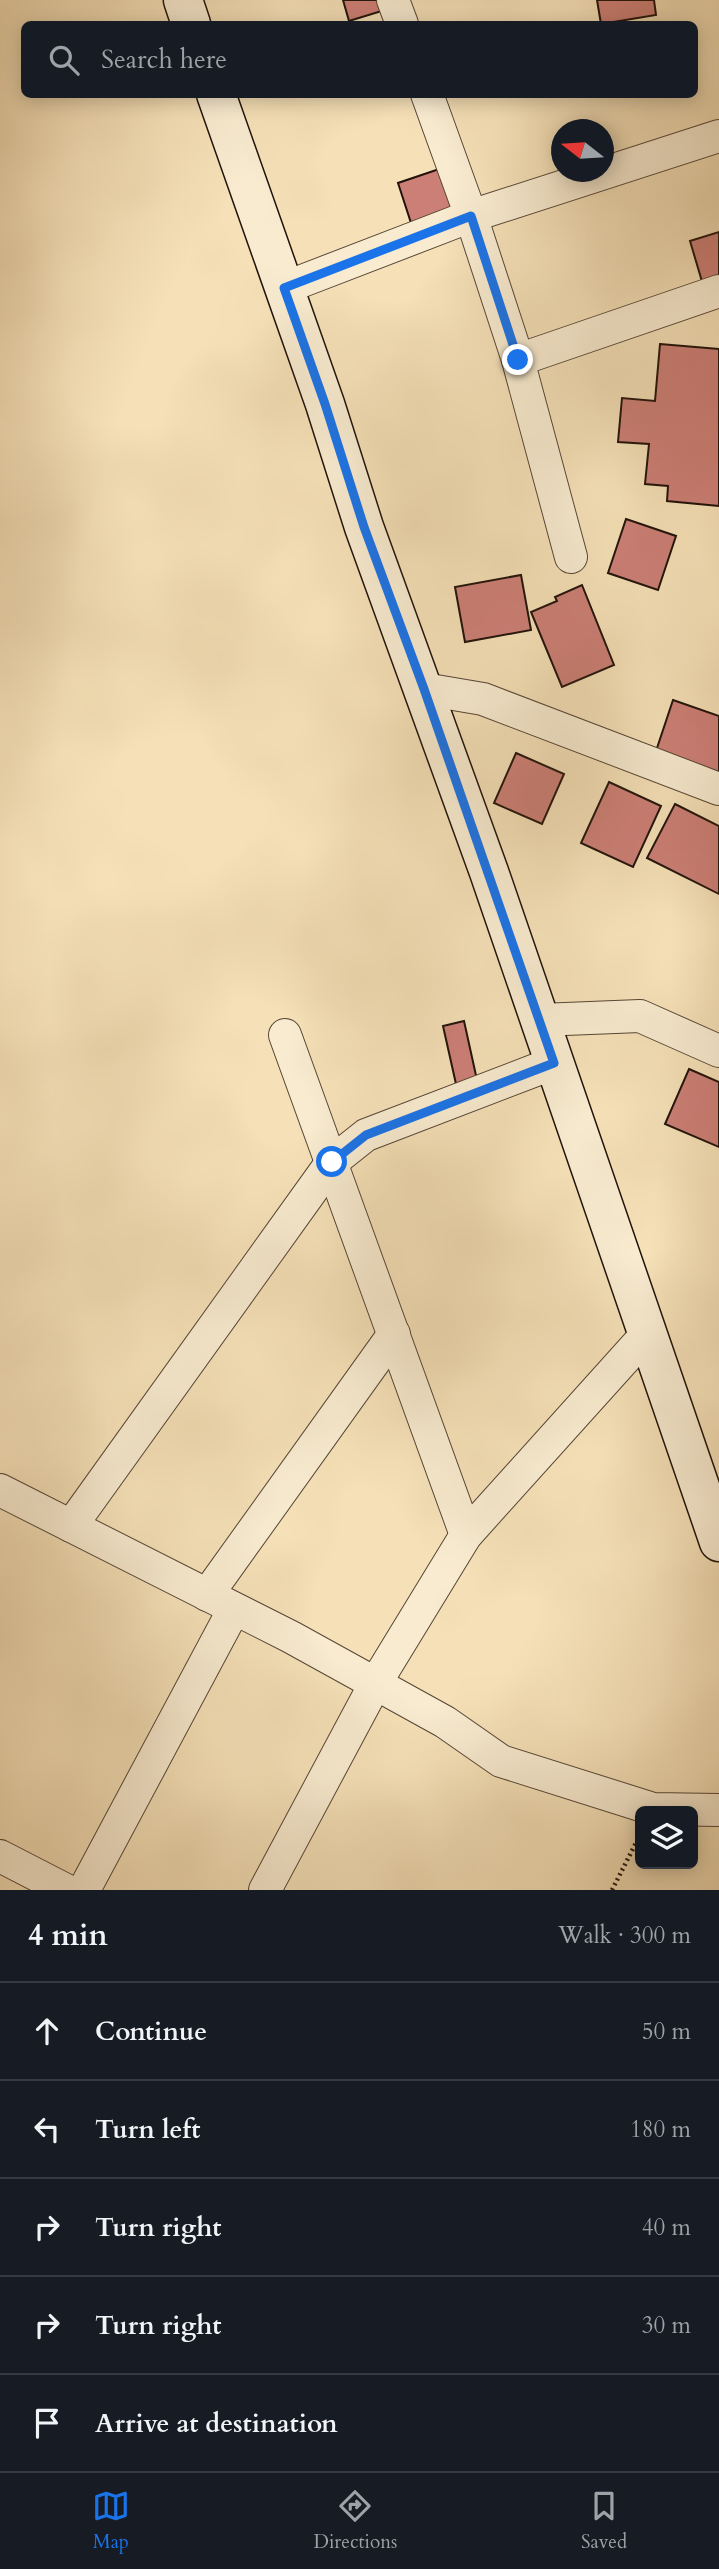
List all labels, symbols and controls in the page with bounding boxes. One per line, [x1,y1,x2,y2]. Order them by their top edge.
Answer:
search box [21,21,698,98]
icon: search [45,41,83,79]
text: Search here [101,42,227,77]
north arrow [551,119,614,182]
route end [502,344,533,375]
route start [316,1146,347,1177]
map controls [635,1806,698,1869]
button: layers [635,1806,698,1869]
text: 4 min [28,1915,108,1956]
text: Walk · 300 m [558,1920,691,1951]
icon: ahead [28,2012,66,2050]
text: Continue [95,2014,207,2049]
text: 50 m [642,2016,691,2047]
icon: left [28,2110,66,2148]
text: Turn left [95,2112,200,2147]
text: 180 m [630,2114,691,2145]
icon: right [28,2208,66,2246]
text: Turn right [95,2210,222,2245]
text: 40 m [642,2212,691,2243]
icon: right [28,2306,66,2344]
text: Turn right [95,2308,222,2343]
text: 30 m [642,2310,691,2341]
icon: arrive [28,2404,66,2442]
text: Arrive at destination [95,2406,338,2441]
tab: Map [92,2487,130,2555]
tab: Directions [314,2487,397,2555]
tab: Saved [581,2487,627,2555]

